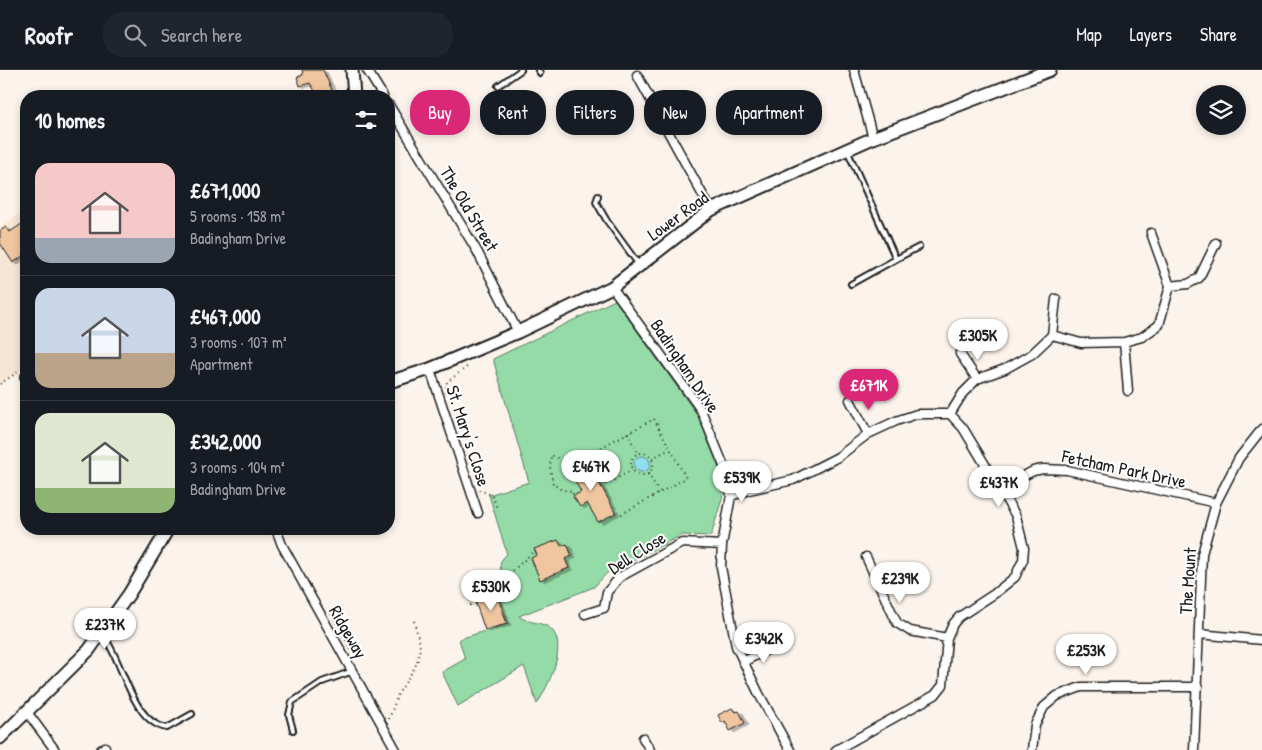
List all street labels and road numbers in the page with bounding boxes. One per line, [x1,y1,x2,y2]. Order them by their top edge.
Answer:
street label: The Old Street [434,162,505,257]
street label: Lower Road [642,185,713,246]
street label: Badingham Drive [645,314,726,418]
street label: St. Mary's Close [440,382,497,490]
street label: Fetcham Park Drive [1059,443,1188,494]
street label: Dell Close [603,525,670,580]
street label: The Mount [1173,546,1202,615]
street label: Ridgeway [323,601,374,663]

